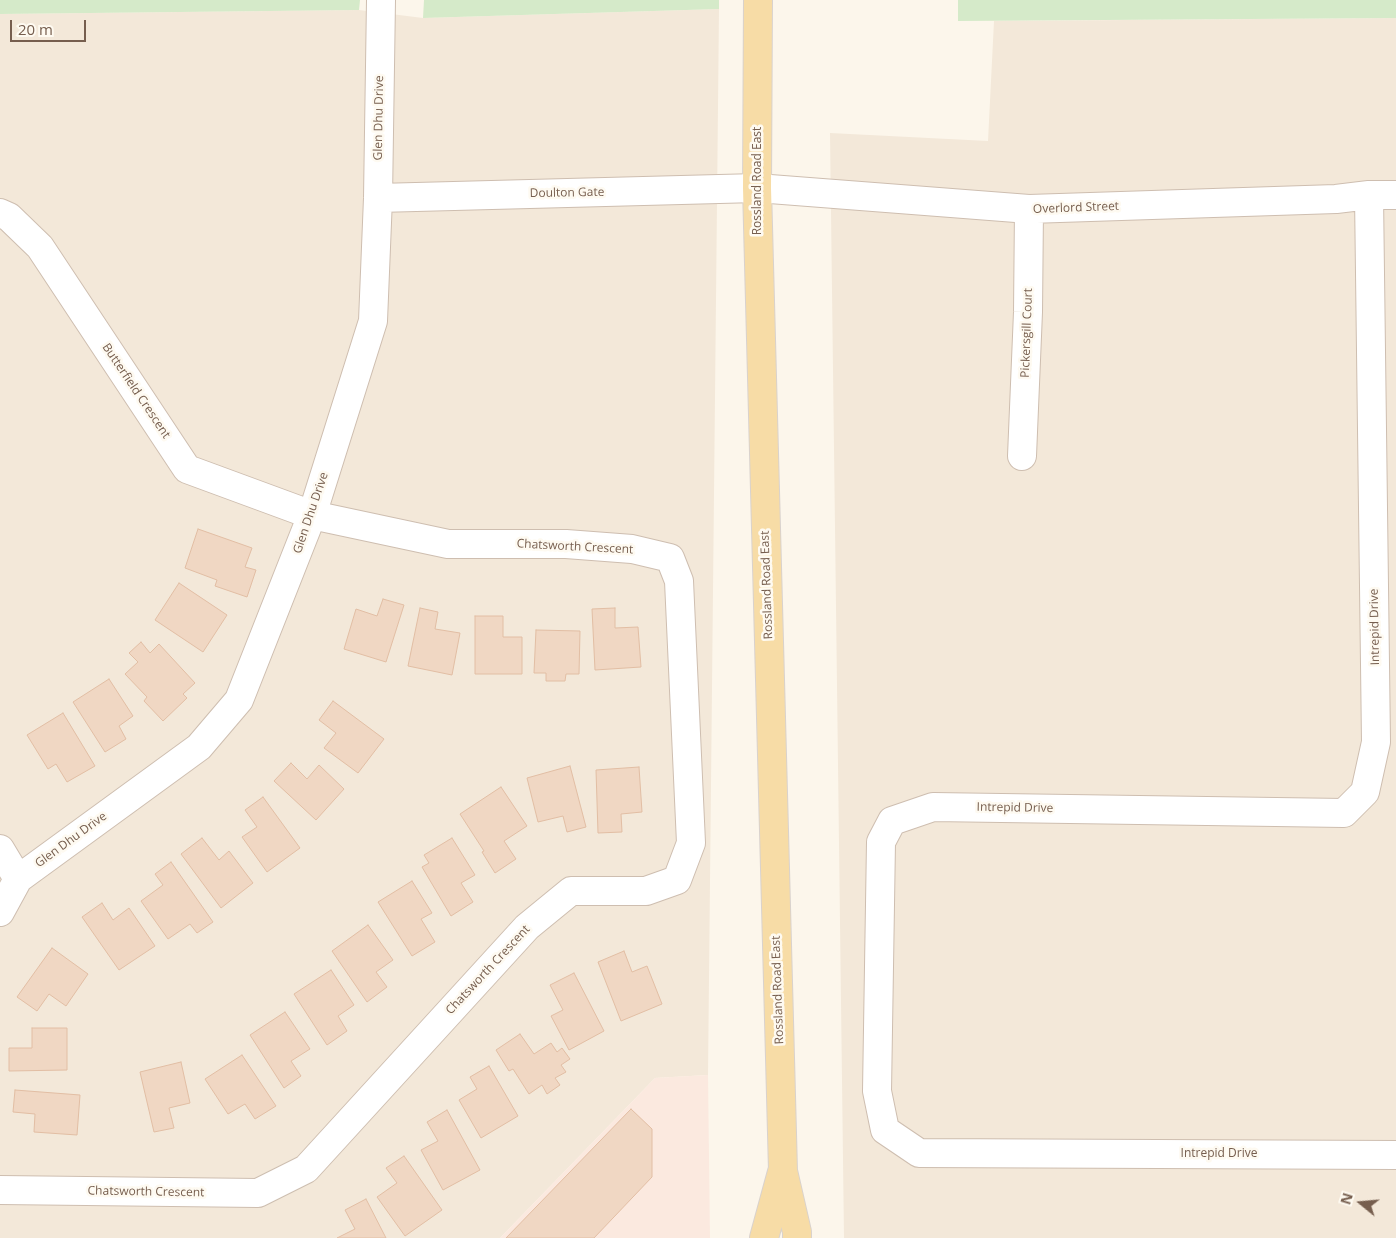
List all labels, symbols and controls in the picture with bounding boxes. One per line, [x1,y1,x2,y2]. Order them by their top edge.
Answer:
scale bar [12,10,89,42]
text: 20 m [18,19,53,39]
street label: Glen Dhu Drive [371,75,387,161]
street label: Rossland Road East [751,127,765,235]
street label: Doulton Gate [530,185,604,201]
street label: Overlord Street [1033,199,1119,217]
street label: Pickersgill Court [1018,288,1036,378]
street label: Butterfield Crescent [99,341,173,441]
street label: Glen Dhu Drive [290,471,332,555]
street label: Rossland Road East [758,530,776,640]
street label: Chatsworth Crescent [516,537,634,557]
street label: Intrepid Drive [1367,588,1383,666]
street label: Intrepid Drive [976,800,1054,816]
street label: Glen Dhu Drive [32,809,110,871]
street label: Chatsworth Crescent [443,922,533,1018]
street label: Rossland Road East [769,935,787,1045]
street label: Intrepid Drive [1181,1147,1257,1161]
north arrow [1336,1178,1386,1228]
street label: Chatsworth Crescent [87,1184,205,1200]
text: N [1335,1190,1357,1207]

